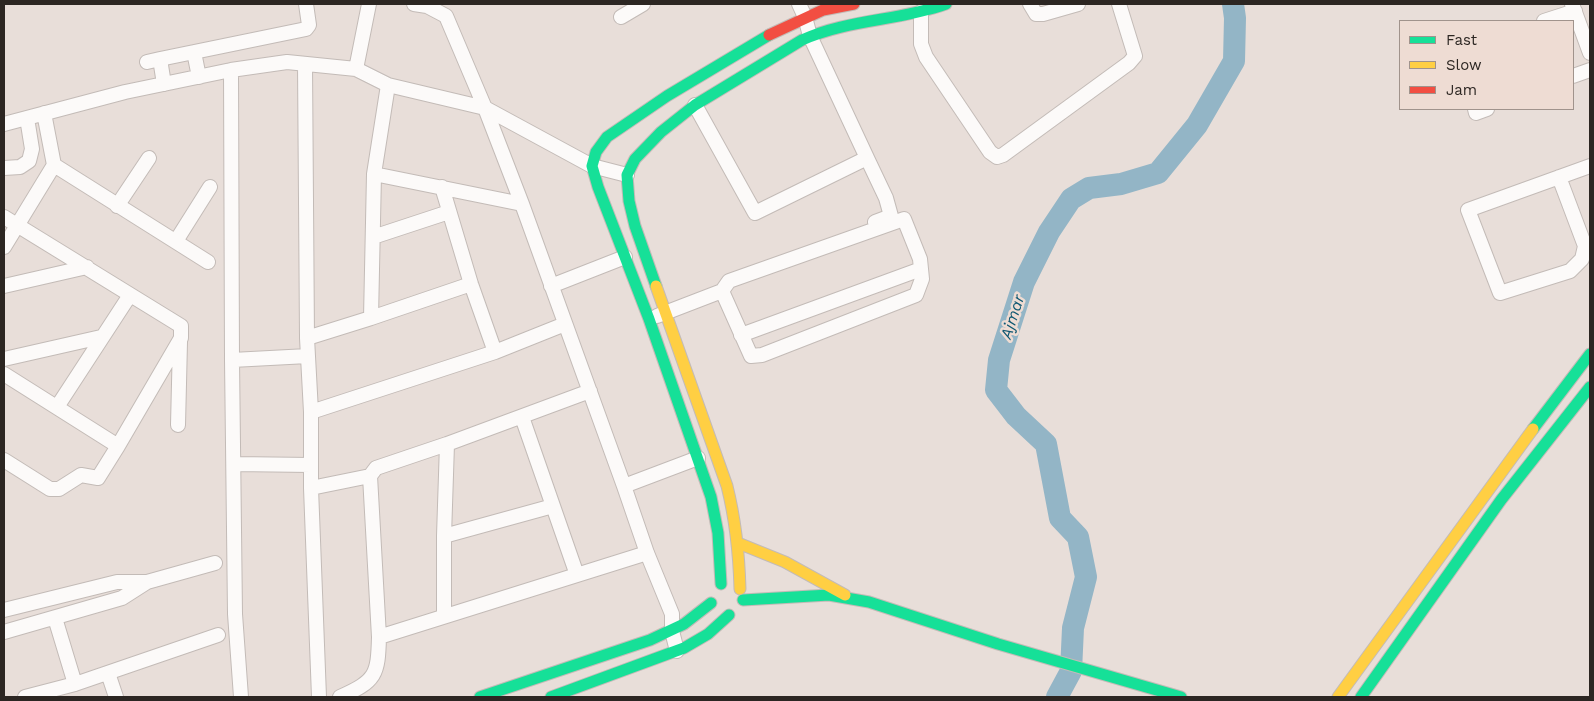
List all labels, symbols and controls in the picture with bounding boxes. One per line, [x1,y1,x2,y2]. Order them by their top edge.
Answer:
legend [1399,20,1574,110]
text: Fast [1446,31,1477,49]
text: Slow [1446,56,1482,74]
text: Jam [1446,81,1477,99]
water label: Ajmar [997,292,1029,342]

